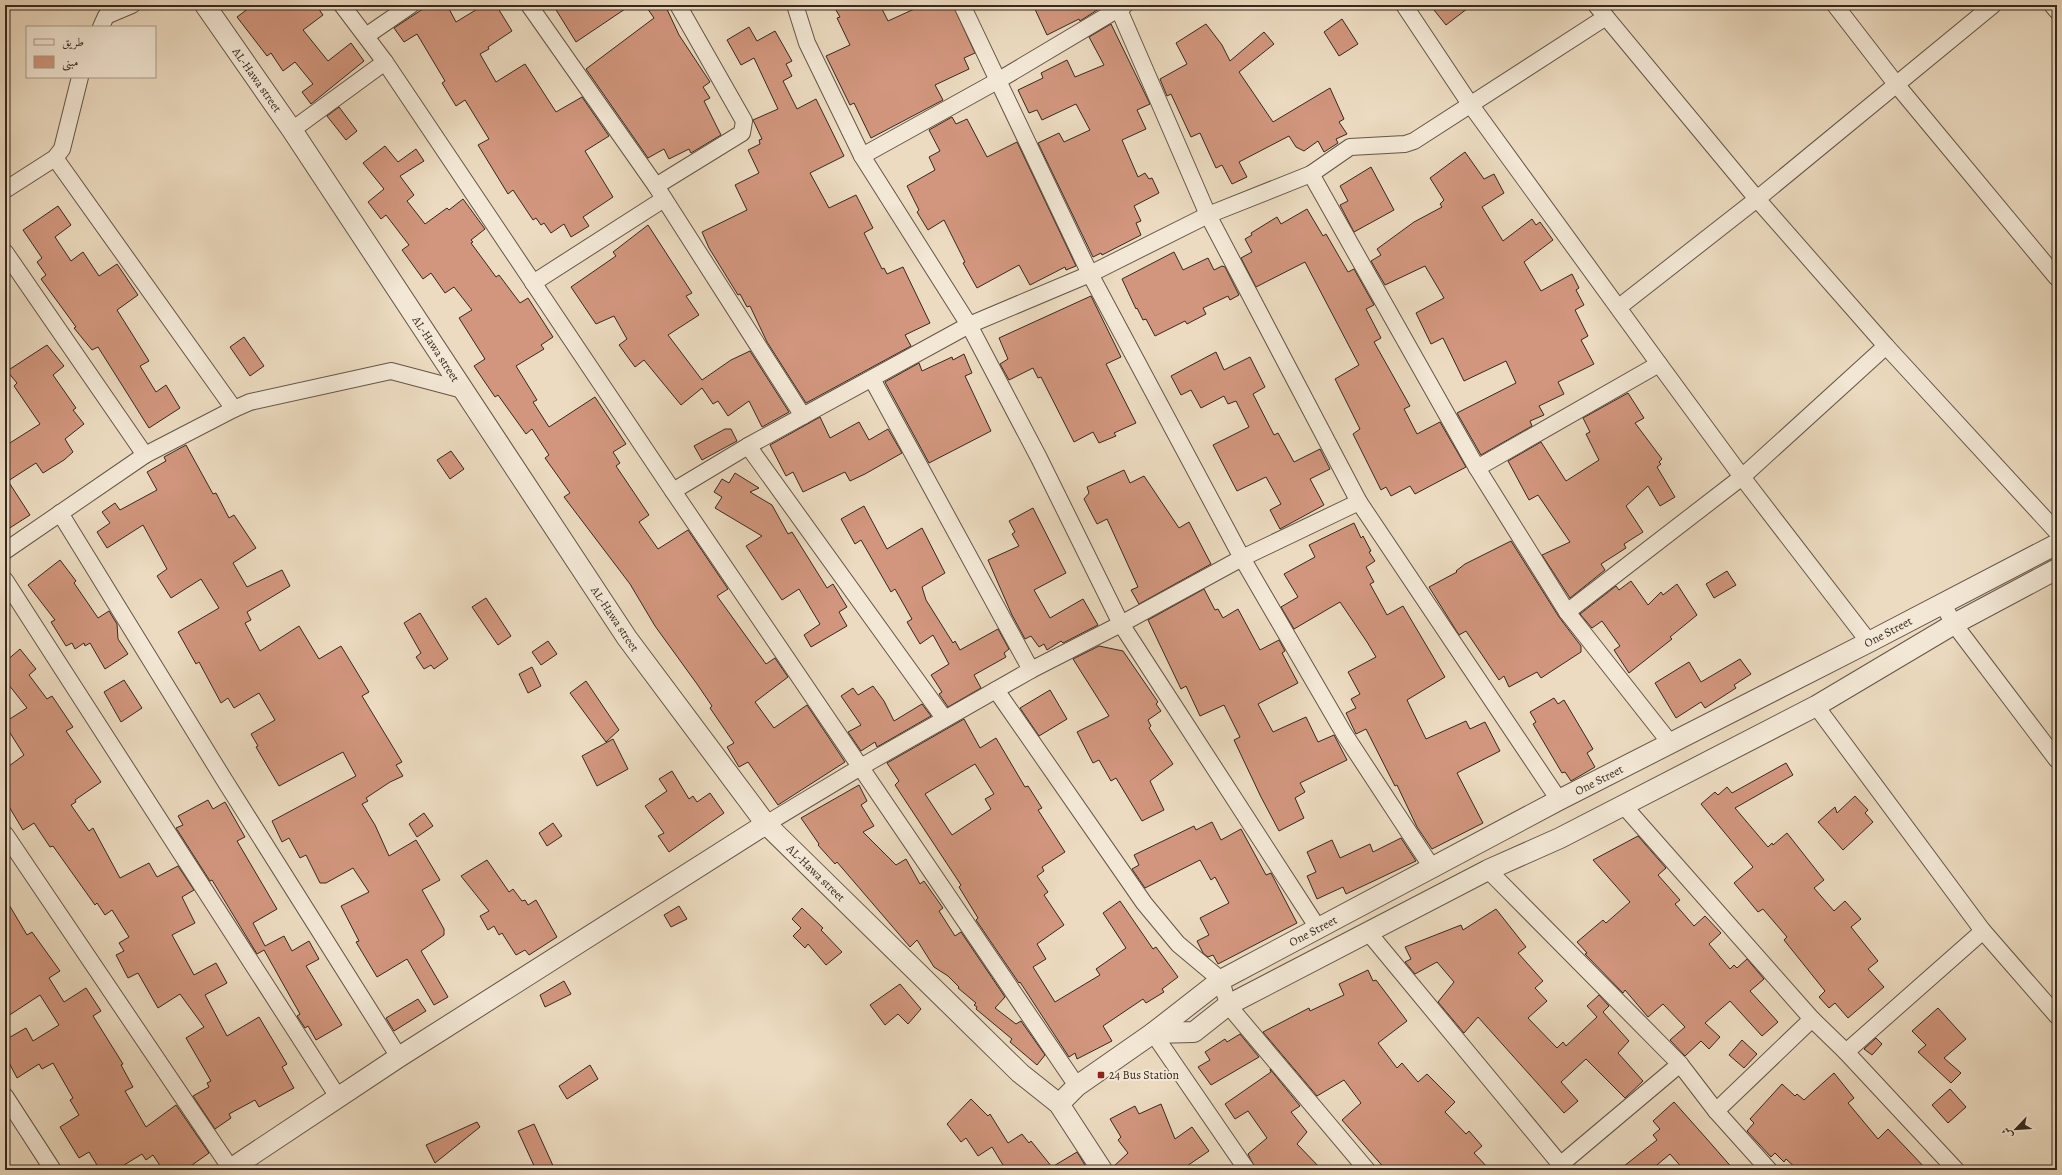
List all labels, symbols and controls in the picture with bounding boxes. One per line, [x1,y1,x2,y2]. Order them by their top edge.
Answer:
legend [26,26,156,78]
text: طريق [62,34,84,50]
street label: AL-Hawa street [228,44,285,116]
text: مبنى [62,54,78,71]
street label: AL-Hawa street [408,312,463,385]
street label: AL-Hawa street [587,582,643,655]
street label: One Street [1861,613,1915,651]
street label: One Street [1572,761,1626,799]
street label: AL-Hawa street [783,840,849,905]
street label: One Street [1286,912,1340,950]
place label: 24 Bus Station [1109,1067,1180,1083]
marker: 24 Bus Station [1096,1070,1106,1080]
north arrow [1996,1109,2036,1149]
text: ش [1998,1125,2016,1141]

